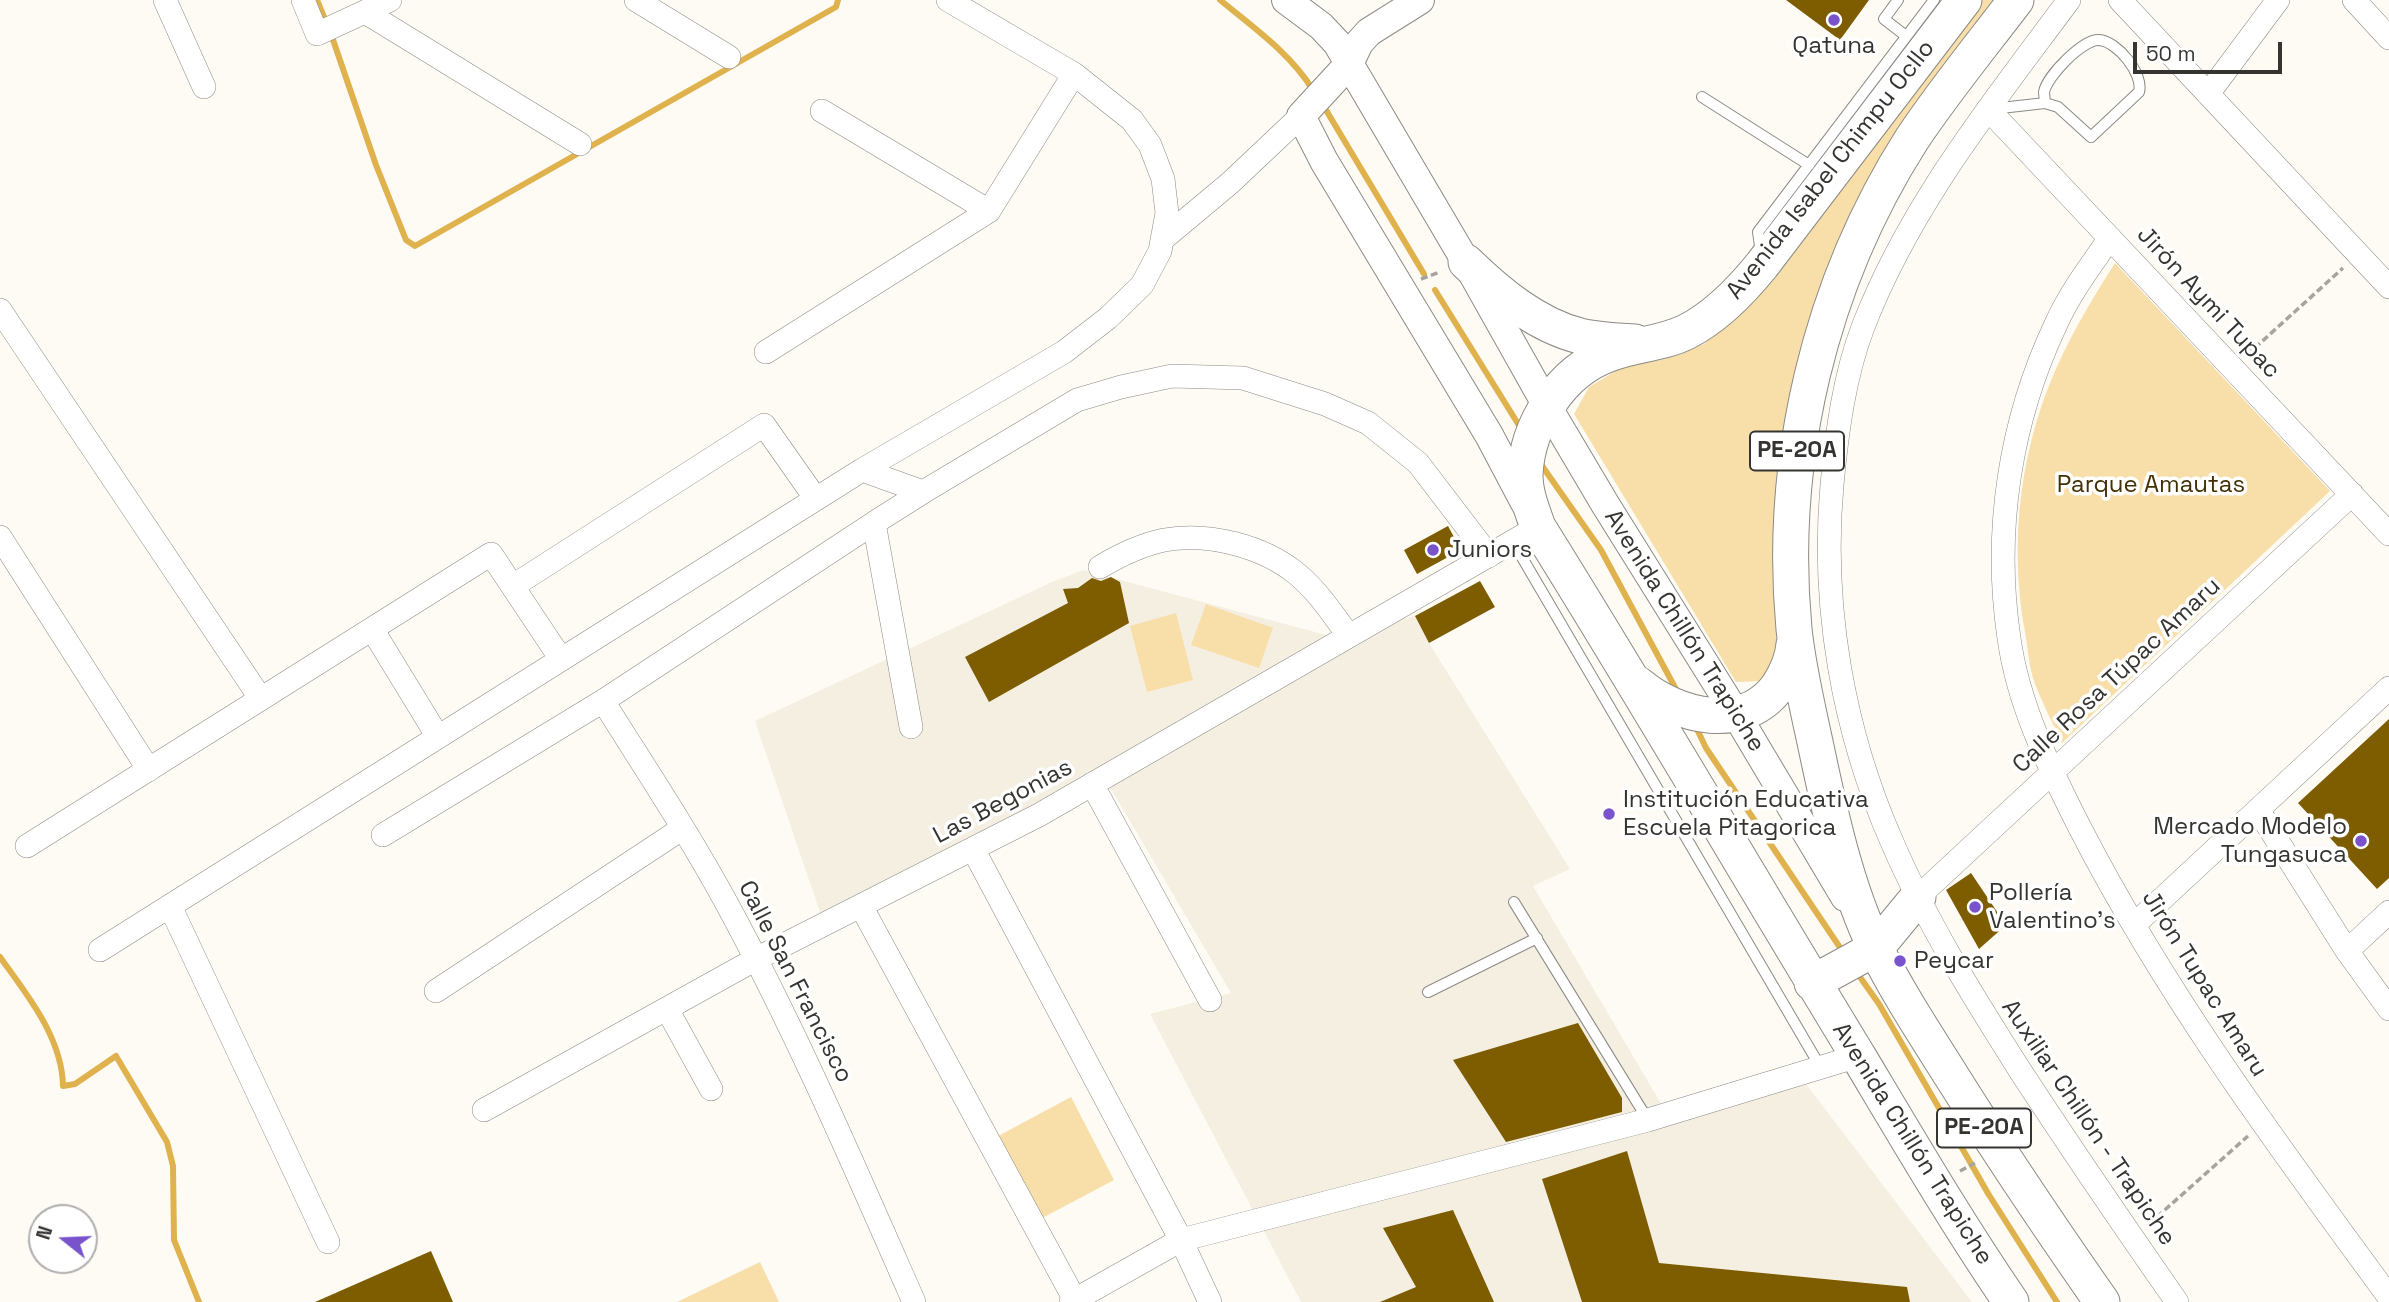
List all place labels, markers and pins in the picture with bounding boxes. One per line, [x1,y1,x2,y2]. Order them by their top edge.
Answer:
marker: Qatuna [1826,12,1842,28]
place label: Qatuna [1792,32,1876,60]
place label: Juniors [1447,536,1532,564]
marker: Juniors [1425,542,1441,558]
place label: Institución Educativa Escuela Pitagorica [1623,786,1869,842]
marker: Institución Educativa Escuela Pitagorica [1601,806,1617,822]
place label: Mercado Modelo Tungasuca [2153,813,2347,869]
marker: Mercado Modelo Tungasuca [2353,833,2369,849]
place label: Pollería Valentino's [1989,879,2116,935]
marker: Pollería Valentino's [1967,899,1983,915]
place label: Peycar [1914,947,1994,975]
marker: Peycar [1892,953,1908,969]

